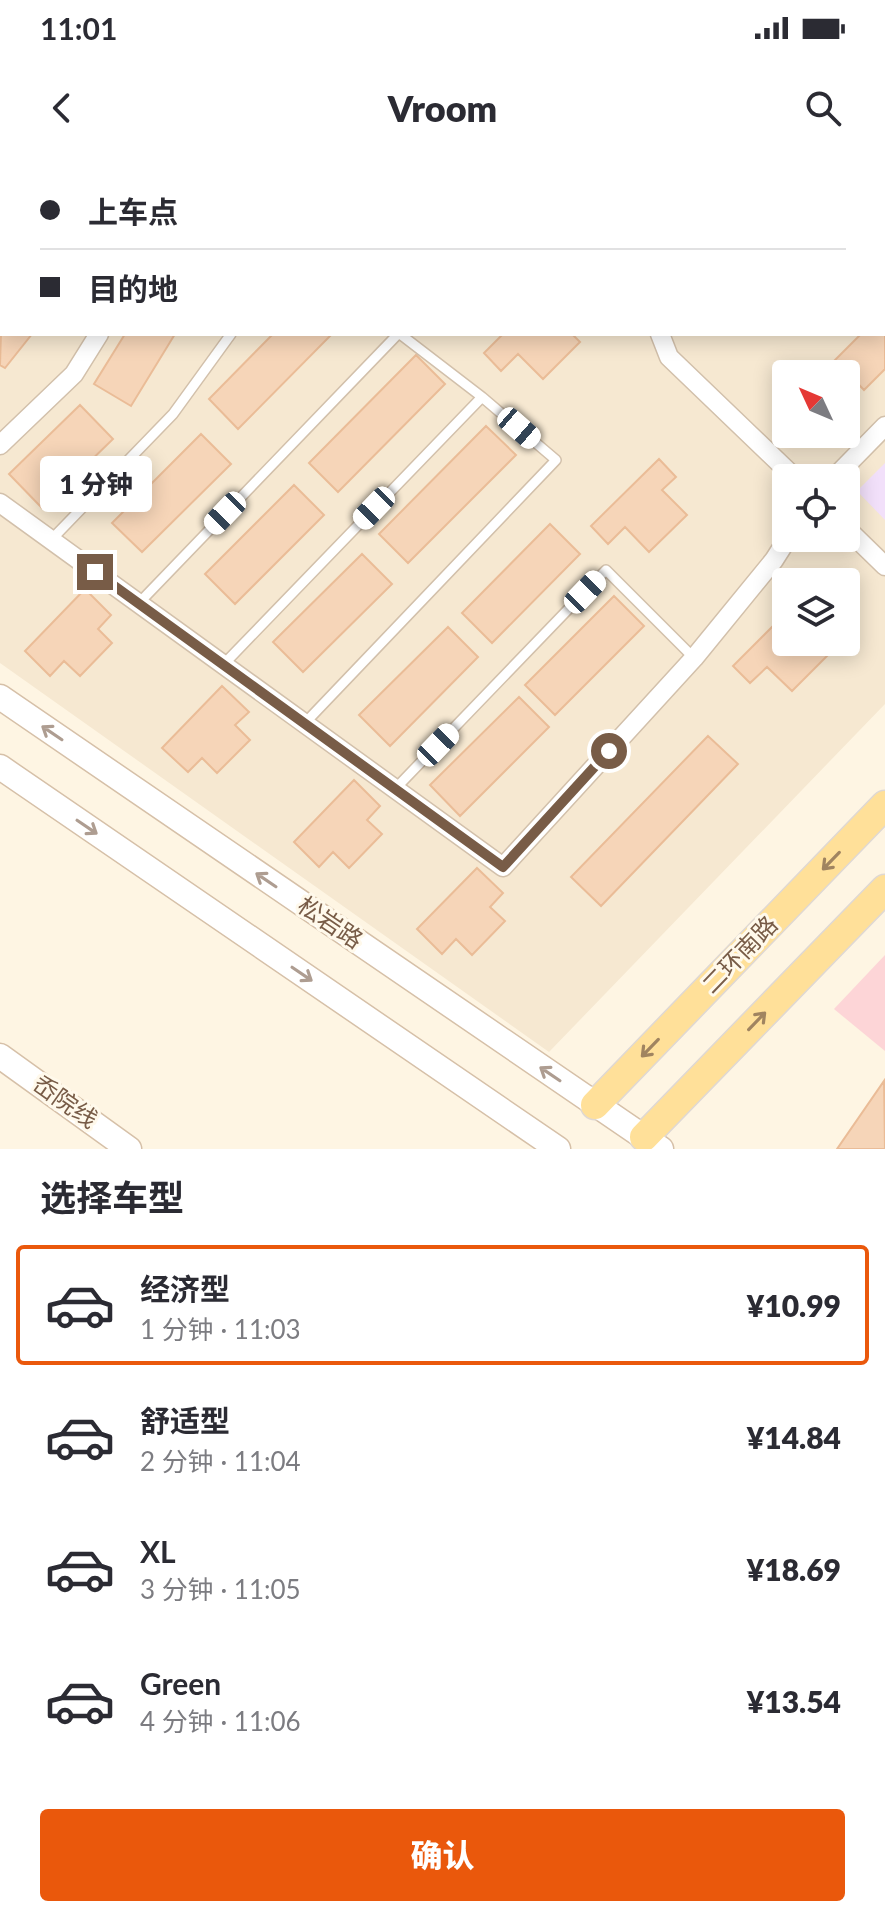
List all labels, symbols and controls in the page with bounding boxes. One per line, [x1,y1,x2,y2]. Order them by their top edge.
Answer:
text: 11:01 [40,10,117,46]
icon: back [40,86,84,130]
text: Vroom [388,86,497,130]
icon: search [801,86,845,130]
text: 上车点 [88,193,178,229]
text: 目的地 [88,270,178,306]
north arrow [772,360,860,448]
map controls [772,360,860,656]
car [493,403,545,453]
callout: 1 分钟 [39,456,151,512]
button: locate [772,464,860,552]
text: 1 分钟 [59,468,133,500]
car [349,482,399,534]
car [200,487,250,539]
route end [77,554,113,590]
car [560,566,610,618]
button: layers [772,568,860,656]
car [413,719,463,771]
one-way arrow [41,724,63,741]
route start [591,733,627,769]
one-way arrow [76,819,98,835]
one-way arrow [821,851,840,871]
one-way arrow [256,871,278,888]
street label: 松岩路 [293,890,369,954]
street label: 二环南路 [695,909,783,999]
one-way arrow [290,966,312,982]
one-way arrow [747,1012,766,1031]
one-way arrow [641,1038,660,1057]
one-way arrow [540,1066,562,1082]
street label: 岙院线 [28,1068,104,1133]
text: 选择车型 [40,1175,184,1219]
icon: car [44,1269,116,1341]
text: 经济型 [140,1270,230,1306]
text: ¥10.99 [747,1287,841,1323]
text: 1 分钟 · 11:03 [140,1313,301,1345]
icon: car [44,1401,116,1473]
text: 舒适型 [140,1402,230,1438]
text: ¥14.84 [747,1419,841,1455]
text: 2 分钟 · 11:04 [140,1445,301,1477]
icon: car [44,1533,116,1605]
text: XL [140,1533,176,1569]
text: ¥18.69 [747,1551,841,1587]
text: 3 分钟 · 11:05 [140,1573,301,1605]
icon: car [44,1665,116,1737]
text: Green [140,1665,221,1701]
text: ¥13.54 [747,1683,841,1719]
text: 4 分钟 · 11:06 [140,1705,301,1737]
button: 确认 [40,1809,845,1901]

